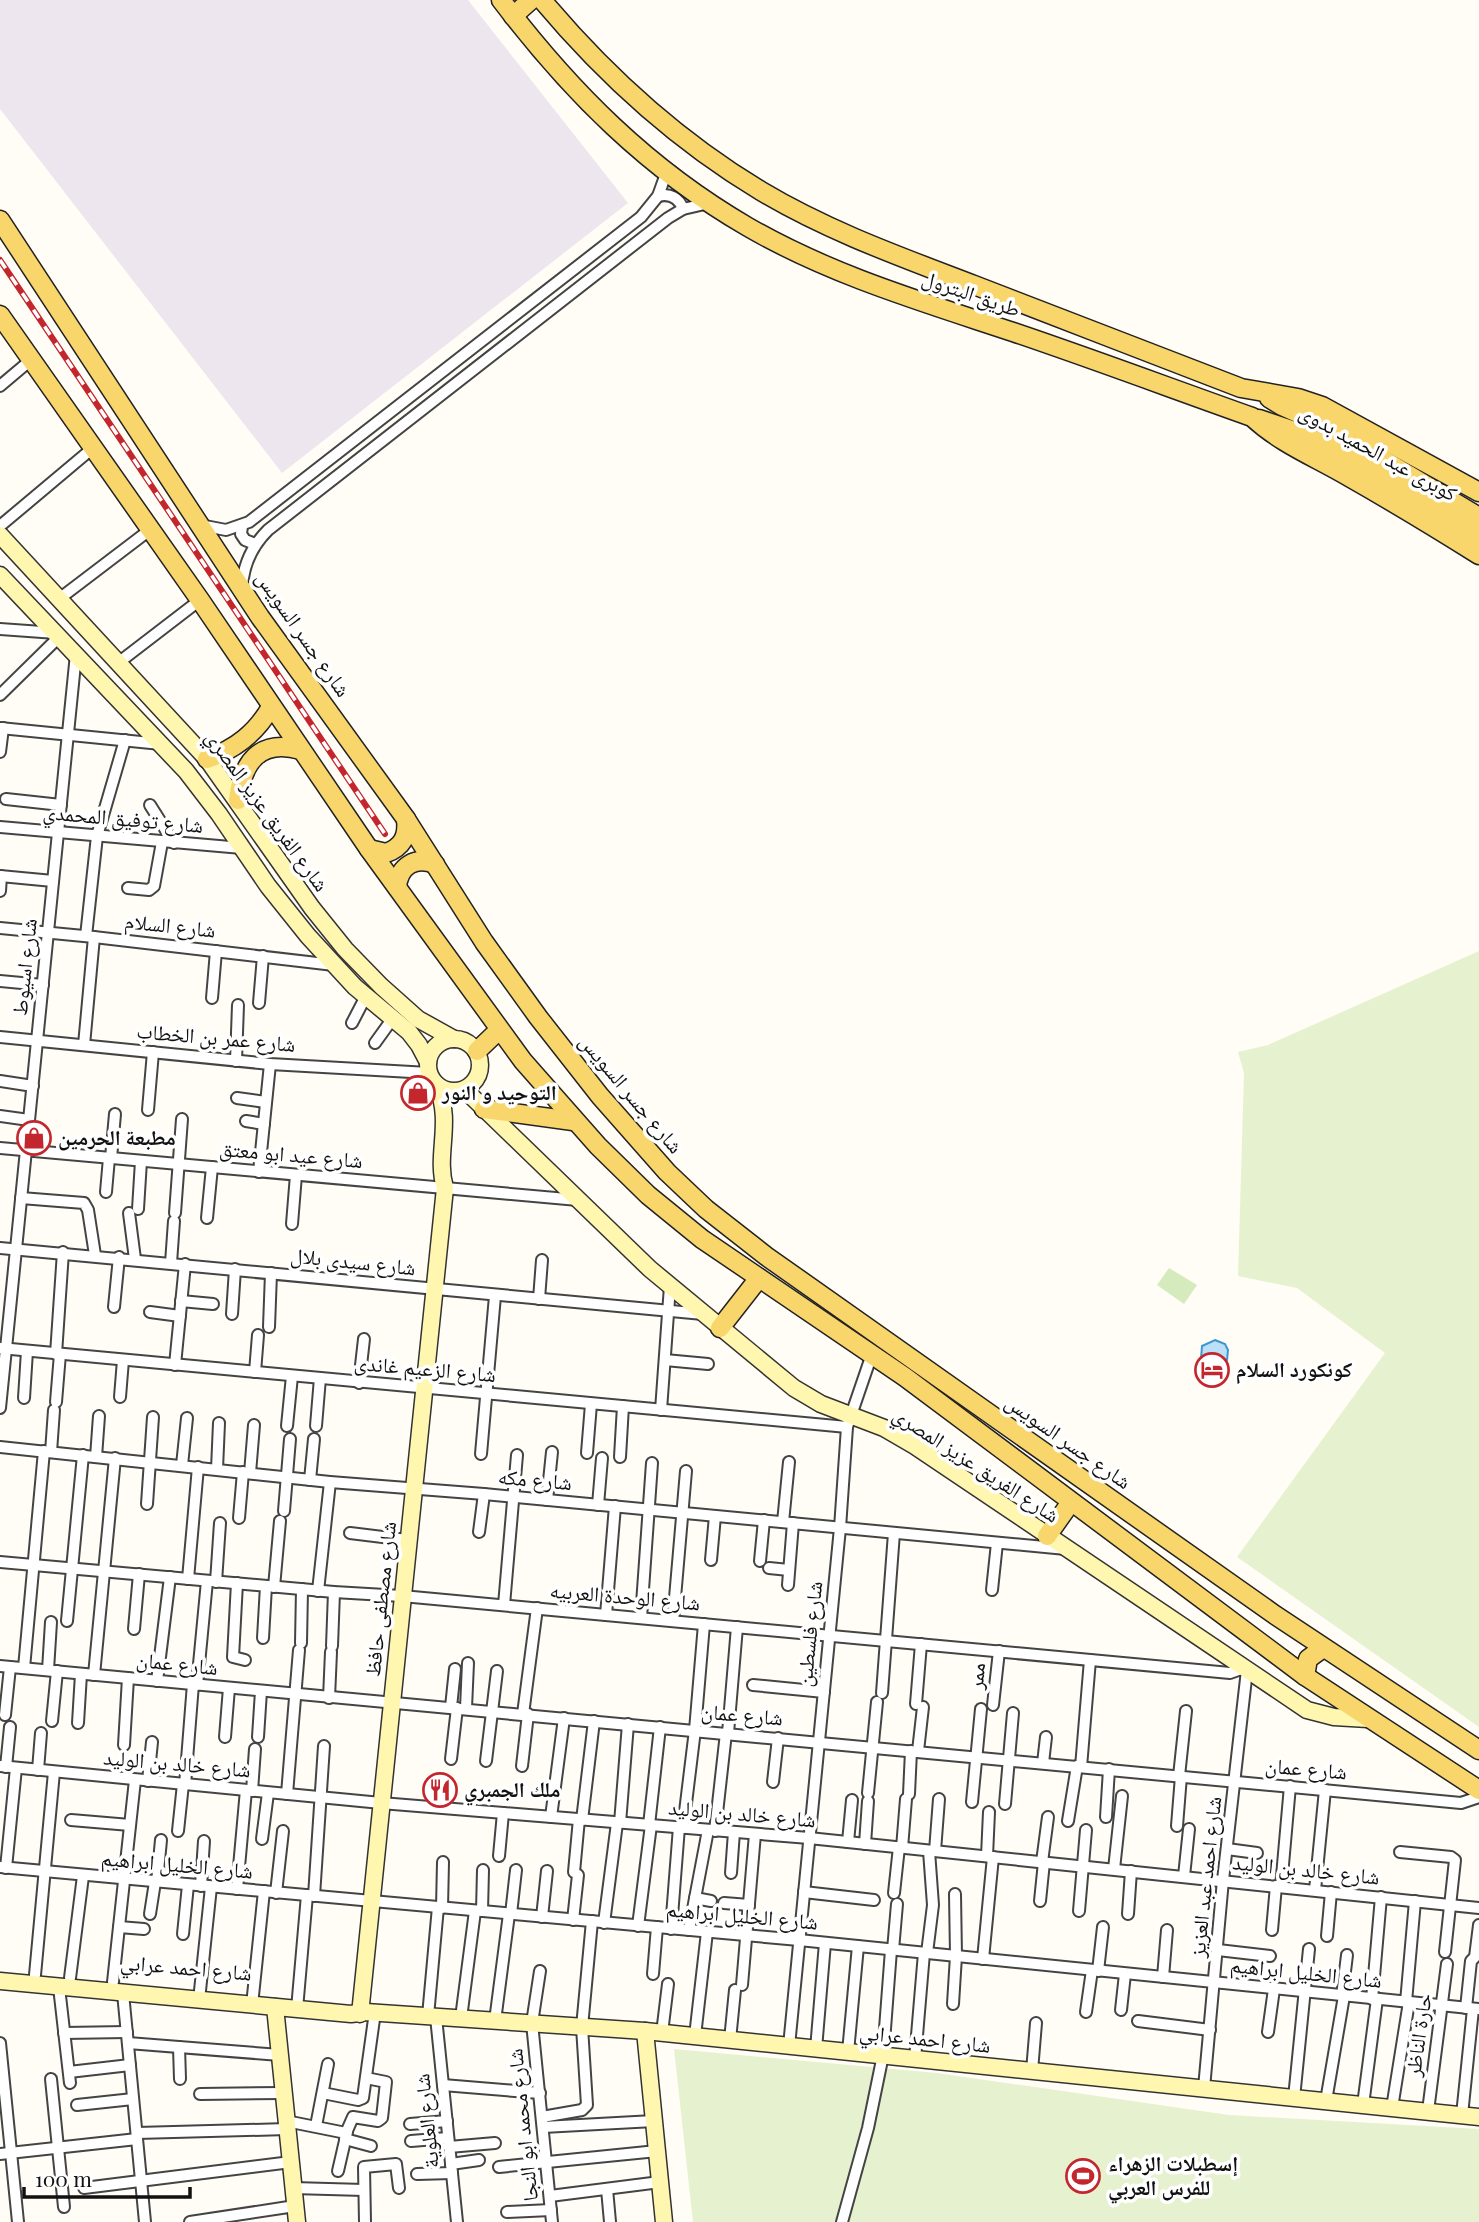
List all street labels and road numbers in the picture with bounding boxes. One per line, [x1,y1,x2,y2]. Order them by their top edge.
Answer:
street label: طريق البترول [918,262,1025,323]
street label: كوبرى عبد الحميد بدوى [1295,396,1463,506]
street label: شارع جسر السويس [250,564,359,702]
street label: شارع الفريق عزيز المصري [197,724,337,899]
street label: شارع توفيق المحمدي [41,796,205,842]
street label: شارع السلام [123,905,217,945]
street label: شارع اسيوط [4,917,43,1017]
street label: شارع عمر بن الخطاب [135,1015,297,1058]
street label: شارع جسر السويس [574,1027,691,1159]
street label: شارع عيد ابو معتق [218,1133,364,1174]
street label: شارع سيدى بلال [289,1240,417,1282]
street label: شارع الزعيم غاندى [353,1347,497,1389]
street label: شارع جسر السويس [1000,1386,1138,1495]
street label: شارع الفريق عزيز المصري [886,1399,1066,1531]
street label: شارع مكه [497,1461,573,1496]
street label: شارع مصطفى حافظ [357,1520,402,1678]
street label: شارع الوحدة العربيه [549,1574,702,1617]
street label: شارع فلسطين [789,1580,828,1688]
street label: شارع عمان [135,1644,219,1681]
street label: ممر [960,1661,990,1692]
street label: شارع عمان [700,1695,784,1732]
street label: شارع خالد بن الوليد [102,1742,252,1783]
street label: شارع عمان [1264,1749,1348,1786]
street label: شارع خالد بن الوليد [667,1792,817,1833]
street label: شارع احمد عبد العزيز [1182,1795,1227,1960]
street label: شارع الخليل ابراهيم [100,1842,254,1886]
street label: شارع خالد بن الوليد [1231,1846,1381,1891]
street label: شارع الخليل ابراهيم [665,1893,819,1937]
street label: شارع احمد عرابي [119,1946,253,1990]
street label: شارع الخليل ابراهيم [1229,1949,1384,1995]
street label: حارة الناظر [1397,1991,1437,2079]
street label: شارع احمد عرابي [858,2016,992,2062]
street label: شارع محمد ابو النجا [499,2047,544,2203]
street label: شارع العلوية [406,2072,445,2170]

